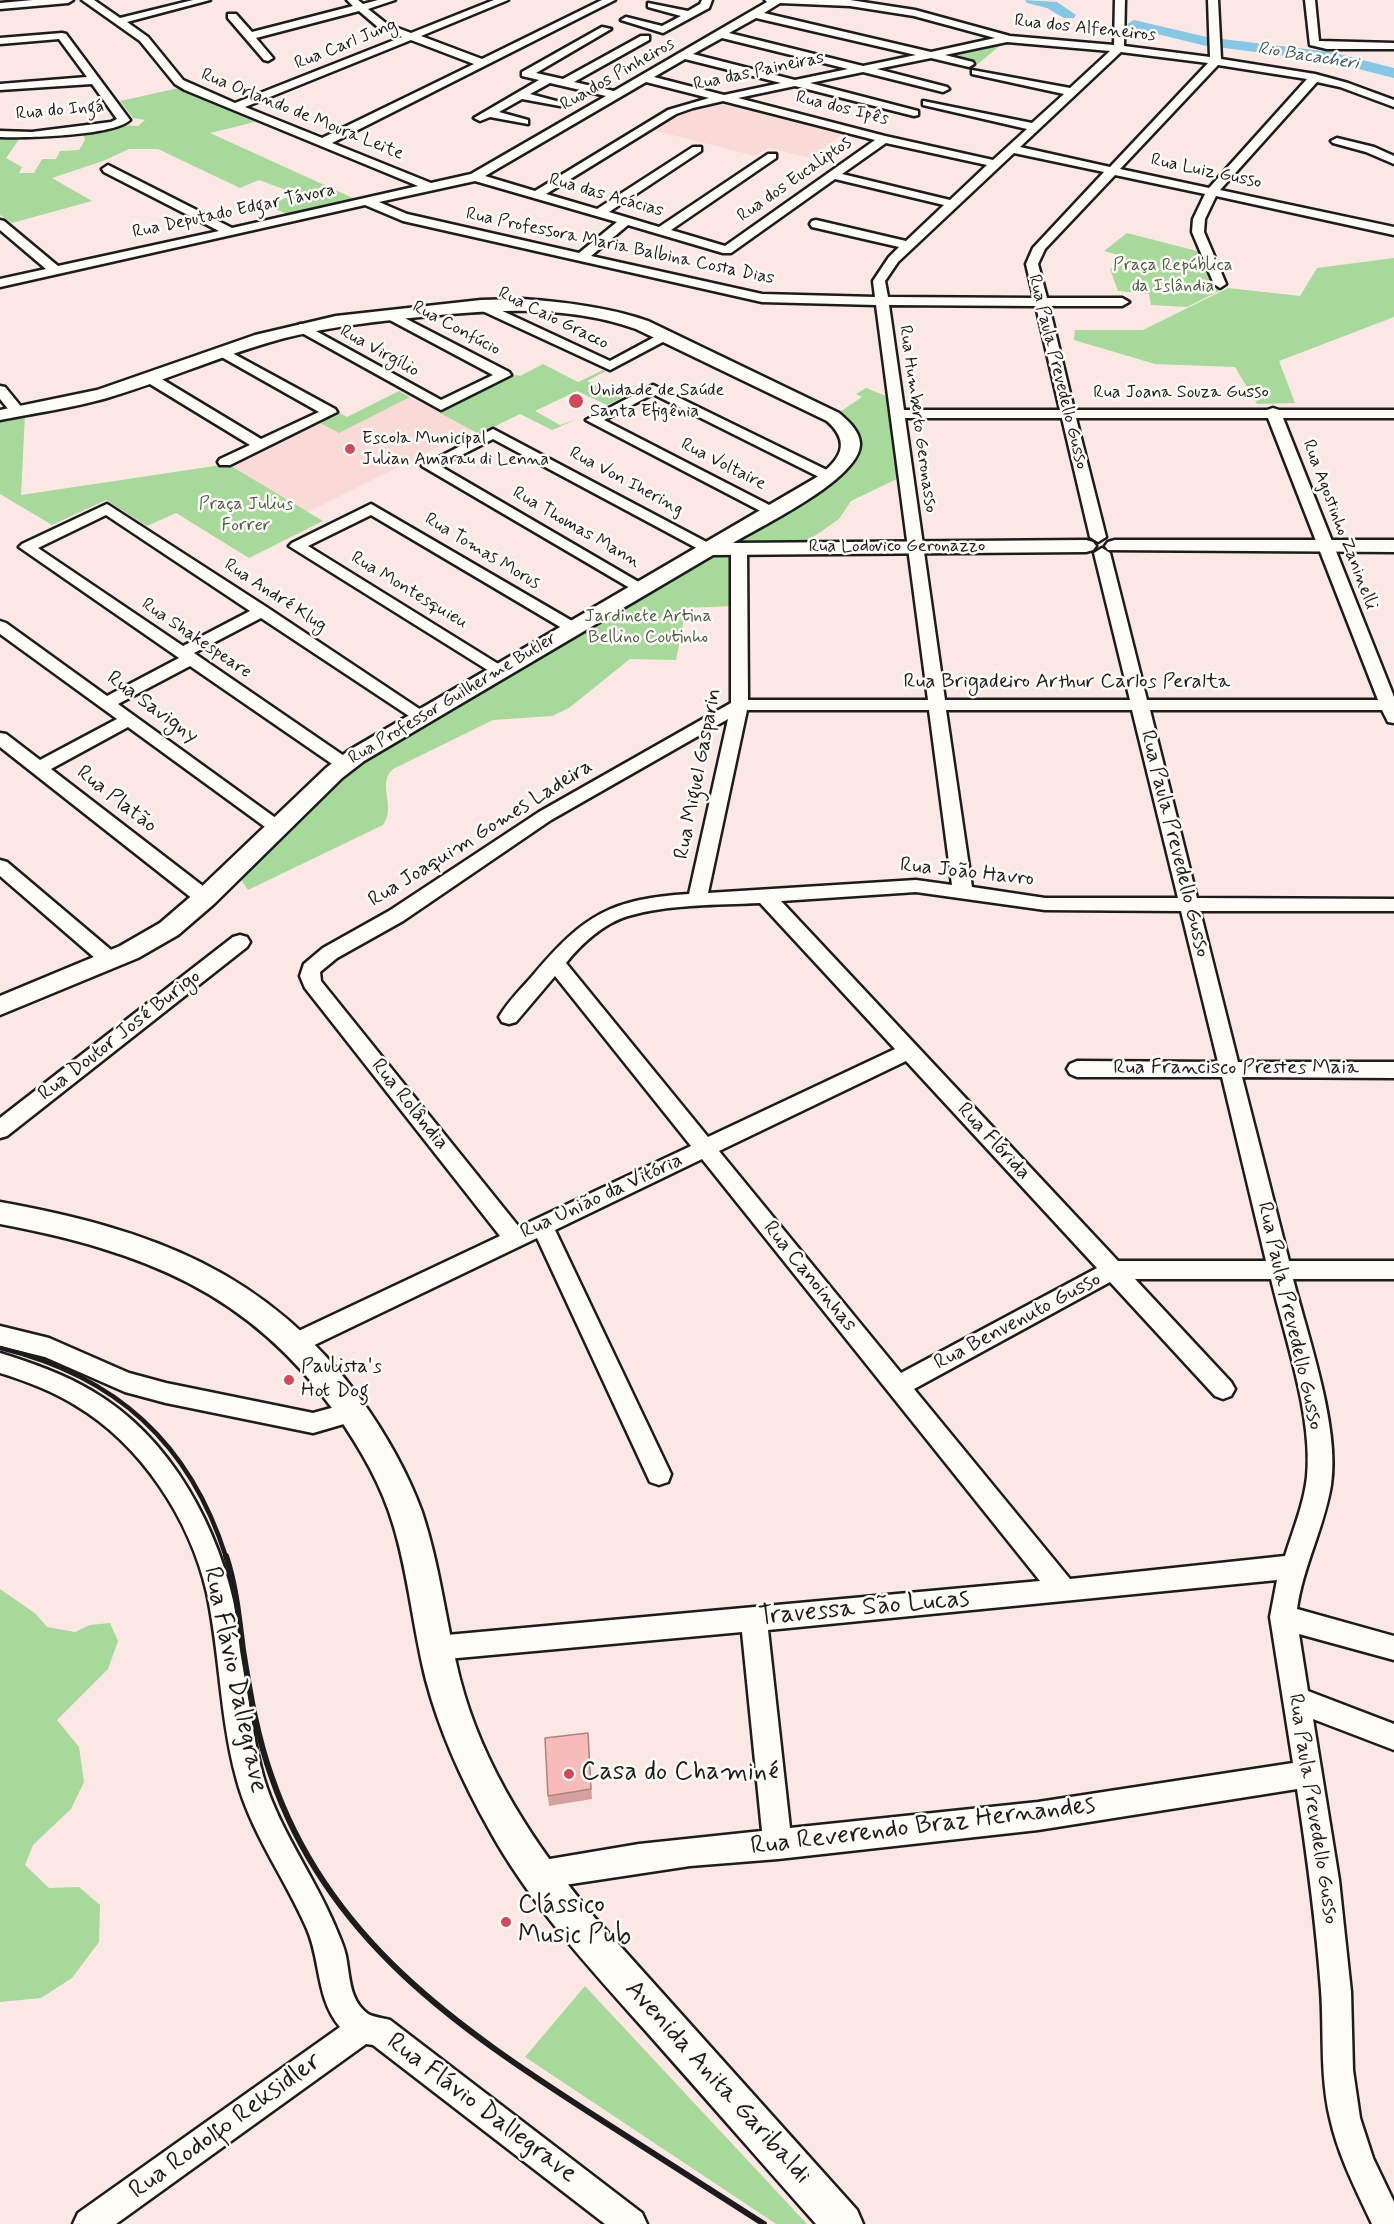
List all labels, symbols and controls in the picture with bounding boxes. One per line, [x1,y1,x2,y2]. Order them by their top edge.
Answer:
street label: Rua dos Alfeneiros [1013,11,1157,47]
street label: Rua Carl Jung [292,15,400,75]
street label: Rua dos Pinheiros [557,34,679,116]
water label: Rio Bacacheri [1256,38,1360,76]
street label: Rua das Paineiras [692,48,826,96]
street label: Rua Orlando de Moura Leite [198,64,406,166]
street label: Rua dos Ipês [793,87,891,131]
street label: Rua do Ingá [15,96,105,126]
street label: Rua dos Eucaliptos [734,133,856,227]
street label: Rua Luiz Gusso [1148,150,1264,194]
street label: Rua das Acácias [546,169,666,223]
street label: Rua Deputado Edgar Távora [131,180,337,244]
street label: Rua Professora Maria Balbina Costa Dias [464,204,776,290]
park label: Praça República da Islândia [1113,255,1233,298]
street label: Rua Paula Prevedello Gusso [1022,273,1092,471]
street label: Rua Caio Gracco [494,283,612,355]
street label: Rua Confúcio [408,297,504,361]
street label: Rua Virgílio [335,321,423,383]
street label: Rua Humberto Geronasso [893,324,941,514]
place label: Unidade de Saúde Santa Efigênia [590,380,724,422]
street label: Rua Joana Souza Gusso [1093,382,1269,404]
marker: Unidade de Saúde Santa Efigênia [567,392,585,410]
place label: Escola Municipal Julian Amarau di Lenna [362,428,549,470]
street label: Rua Voltaire [677,434,769,496]
street label: Rua Agostinho Zaninelli [1297,437,1381,613]
marker: Escola Municipal Julian Amarau di Lenna [343,442,357,456]
street label: Rua Von Ihering [565,443,687,521]
street label: Rua Thomas Mann [508,483,644,573]
park label: Praça Julius Forrer [199,494,293,536]
street label: Rua Tomas Morus [420,509,544,595]
street label: Rua Lodovico Geronazzo [809,536,985,558]
street label: Rua Montesquieu [347,548,471,634]
street label: Rua André Klug [220,555,330,637]
street label: Rua Shakespeare [137,594,255,684]
park label: Jardinete Artina Bellino Coutinho [584,606,712,648]
street label: Rua Professor Guilherme Butler [345,628,561,770]
street label: Rua Savigny [101,666,203,750]
street label: Rua Brigadeiro Arthur Carlos Peralta [904,670,1230,696]
street label: Rua Miguel Gasparin [670,686,728,862]
street label: Rua Paula Prevedello Gusso [1134,728,1214,960]
street label: Rua Joaquim Gomes Ladeira [364,755,598,913]
street label: Rua Platão [71,761,161,839]
street label: Rua João Havro [899,853,1035,893]
street label: Rua Doutor José Burigo [34,965,206,1107]
street label: Rua Rolândia [365,1054,453,1156]
street label: Rua Francisco Prestes Maia [1113,1056,1359,1082]
street label: Rua Flórida [951,1098,1035,1186]
street label: Rua União da Vitória [517,1148,687,1246]
street label: Rua Paula Prevedello Gusso [1251,1200,1327,1432]
street label: Rua Canoinhas [757,1217,861,1337]
street label: Rua Benvenuto Gusso [930,1267,1106,1377]
place label: Paulista's Hot Dog [301,1355,382,1405]
marker: Paulista's Hot Dog [282,1373,296,1387]
street label: Rua Flávio Dallegrave [195,1564,273,1796]
street label: Travessa São Lucas [757,1584,971,1634]
street label: Rua Paula Prevedello Gusso [1281,1692,1343,1926]
place label: Casa do Chaminé [581,1758,779,1790]
marker: Casa do Chaminé [562,1767,576,1781]
street label: Rua Reverendo Braz Hernandes [749,1790,1097,1864]
place label: Clássico Music Pub [518,1891,631,1952]
marker: Clássico Music Pub [499,1915,513,1929]
street label: Avenida Anita Garibaldi [617,1975,817,2191]
street label: Rua Flávio Dallegrave [380,2027,582,2191]
street label: Rua Rodolfo Reksidler [124,2047,328,2207]

